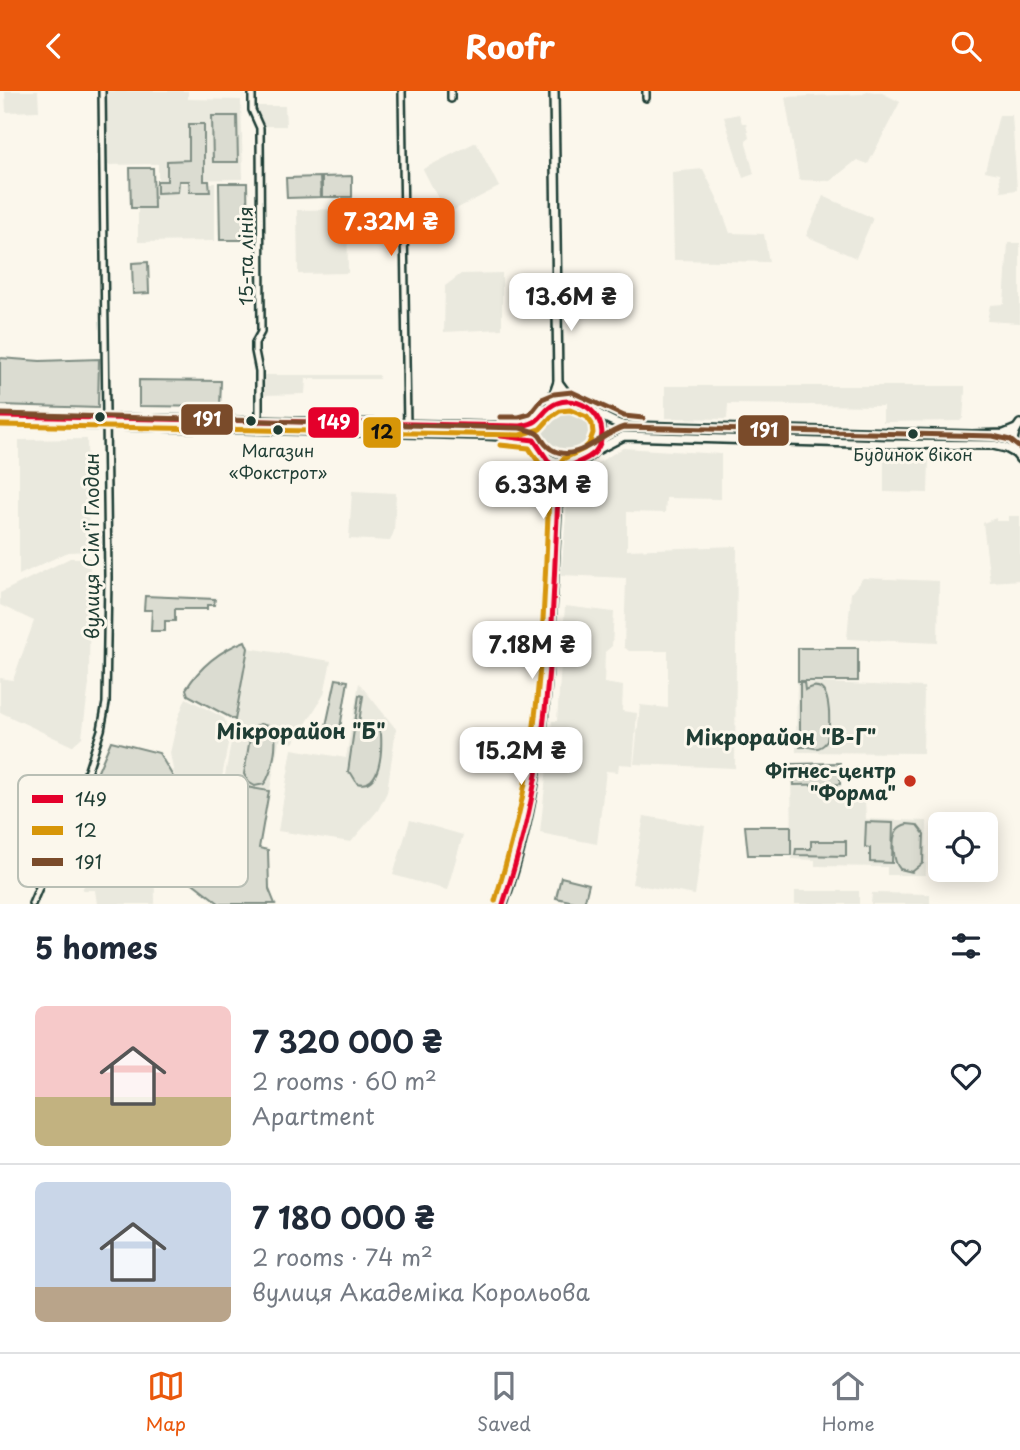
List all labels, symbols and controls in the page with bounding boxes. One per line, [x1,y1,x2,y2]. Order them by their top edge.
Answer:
text: Roofr [465,22,555,70]
icon: back [35,27,73,65]
icon: search [947,27,985,65]
pin: 7.32M ₴ [326,199,456,258]
text: 7.32M ₴ [344,203,438,238]
street label: 15-та лінія [231,206,259,306]
pin: 13.6M ₴ [506,273,636,333]
text: 13.6M ₴ [525,278,617,313]
line badge: 191 [180,403,234,436]
text: 191 [193,404,221,432]
line badge: 149 [307,406,360,439]
text: 149 [317,407,351,435]
unlabelled marker [93,410,107,424]
unlabelled marker [244,414,258,428]
line badge: 191 [737,414,790,447]
text: 191 [750,415,778,443]
line badge: 12 [362,416,402,449]
text: 12 [371,417,393,445]
marker: Магазин «Фокстрот» [271,423,285,437]
marker: Будинок вікон [906,427,920,441]
place label: Магазин «Фокстрот» [229,437,327,485]
place label: Будинок вікон [853,441,973,467]
street label: вулиця Сім'ї Глодан [77,453,105,639]
pin: 6.33M ₴ [478,461,608,521]
text: 6.33M ₴ [495,466,591,501]
pin: 7.18M ₴ [467,621,597,681]
text: 7.18M ₴ [488,626,576,661]
district label: Мікрорайон "Б" [216,714,386,746]
district label: Мікрорайон "В-Г" [686,720,876,752]
pin: 15.2M ₴ [456,727,586,787]
text: 15.2M ₴ [476,732,566,767]
place label: Фітнес-центр "Форма" [765,756,896,806]
marker: Фітнес-центр "Форма" [902,773,918,789]
legend [18,775,248,887]
text: 149 [75,784,107,812]
map controls [928,812,998,882]
button: locate [928,812,998,882]
text: 12 [75,815,97,843]
text: 191 [75,847,102,875]
text: 5 homes [35,924,158,969]
icon: filters [947,927,985,965]
text: 7 320 000 ₴ [252,1018,443,1063]
icon: home [91,1034,175,1118]
icon: heart [947,1057,985,1095]
text: 2 rooms · 60 m² [252,1063,437,1098]
text: Apartment [252,1098,375,1133]
text: 7 180 000 ₴ [252,1194,435,1239]
icon: home [91,1210,175,1294]
icon: heart [947,1233,985,1271]
text: 2 rooms · 74 m² [252,1239,433,1274]
text: вулиця Академіка Корольова [252,1274,590,1309]
tab: Map [145,1367,186,1437]
tab: Saved [477,1367,531,1437]
tab: Home [822,1367,875,1437]

